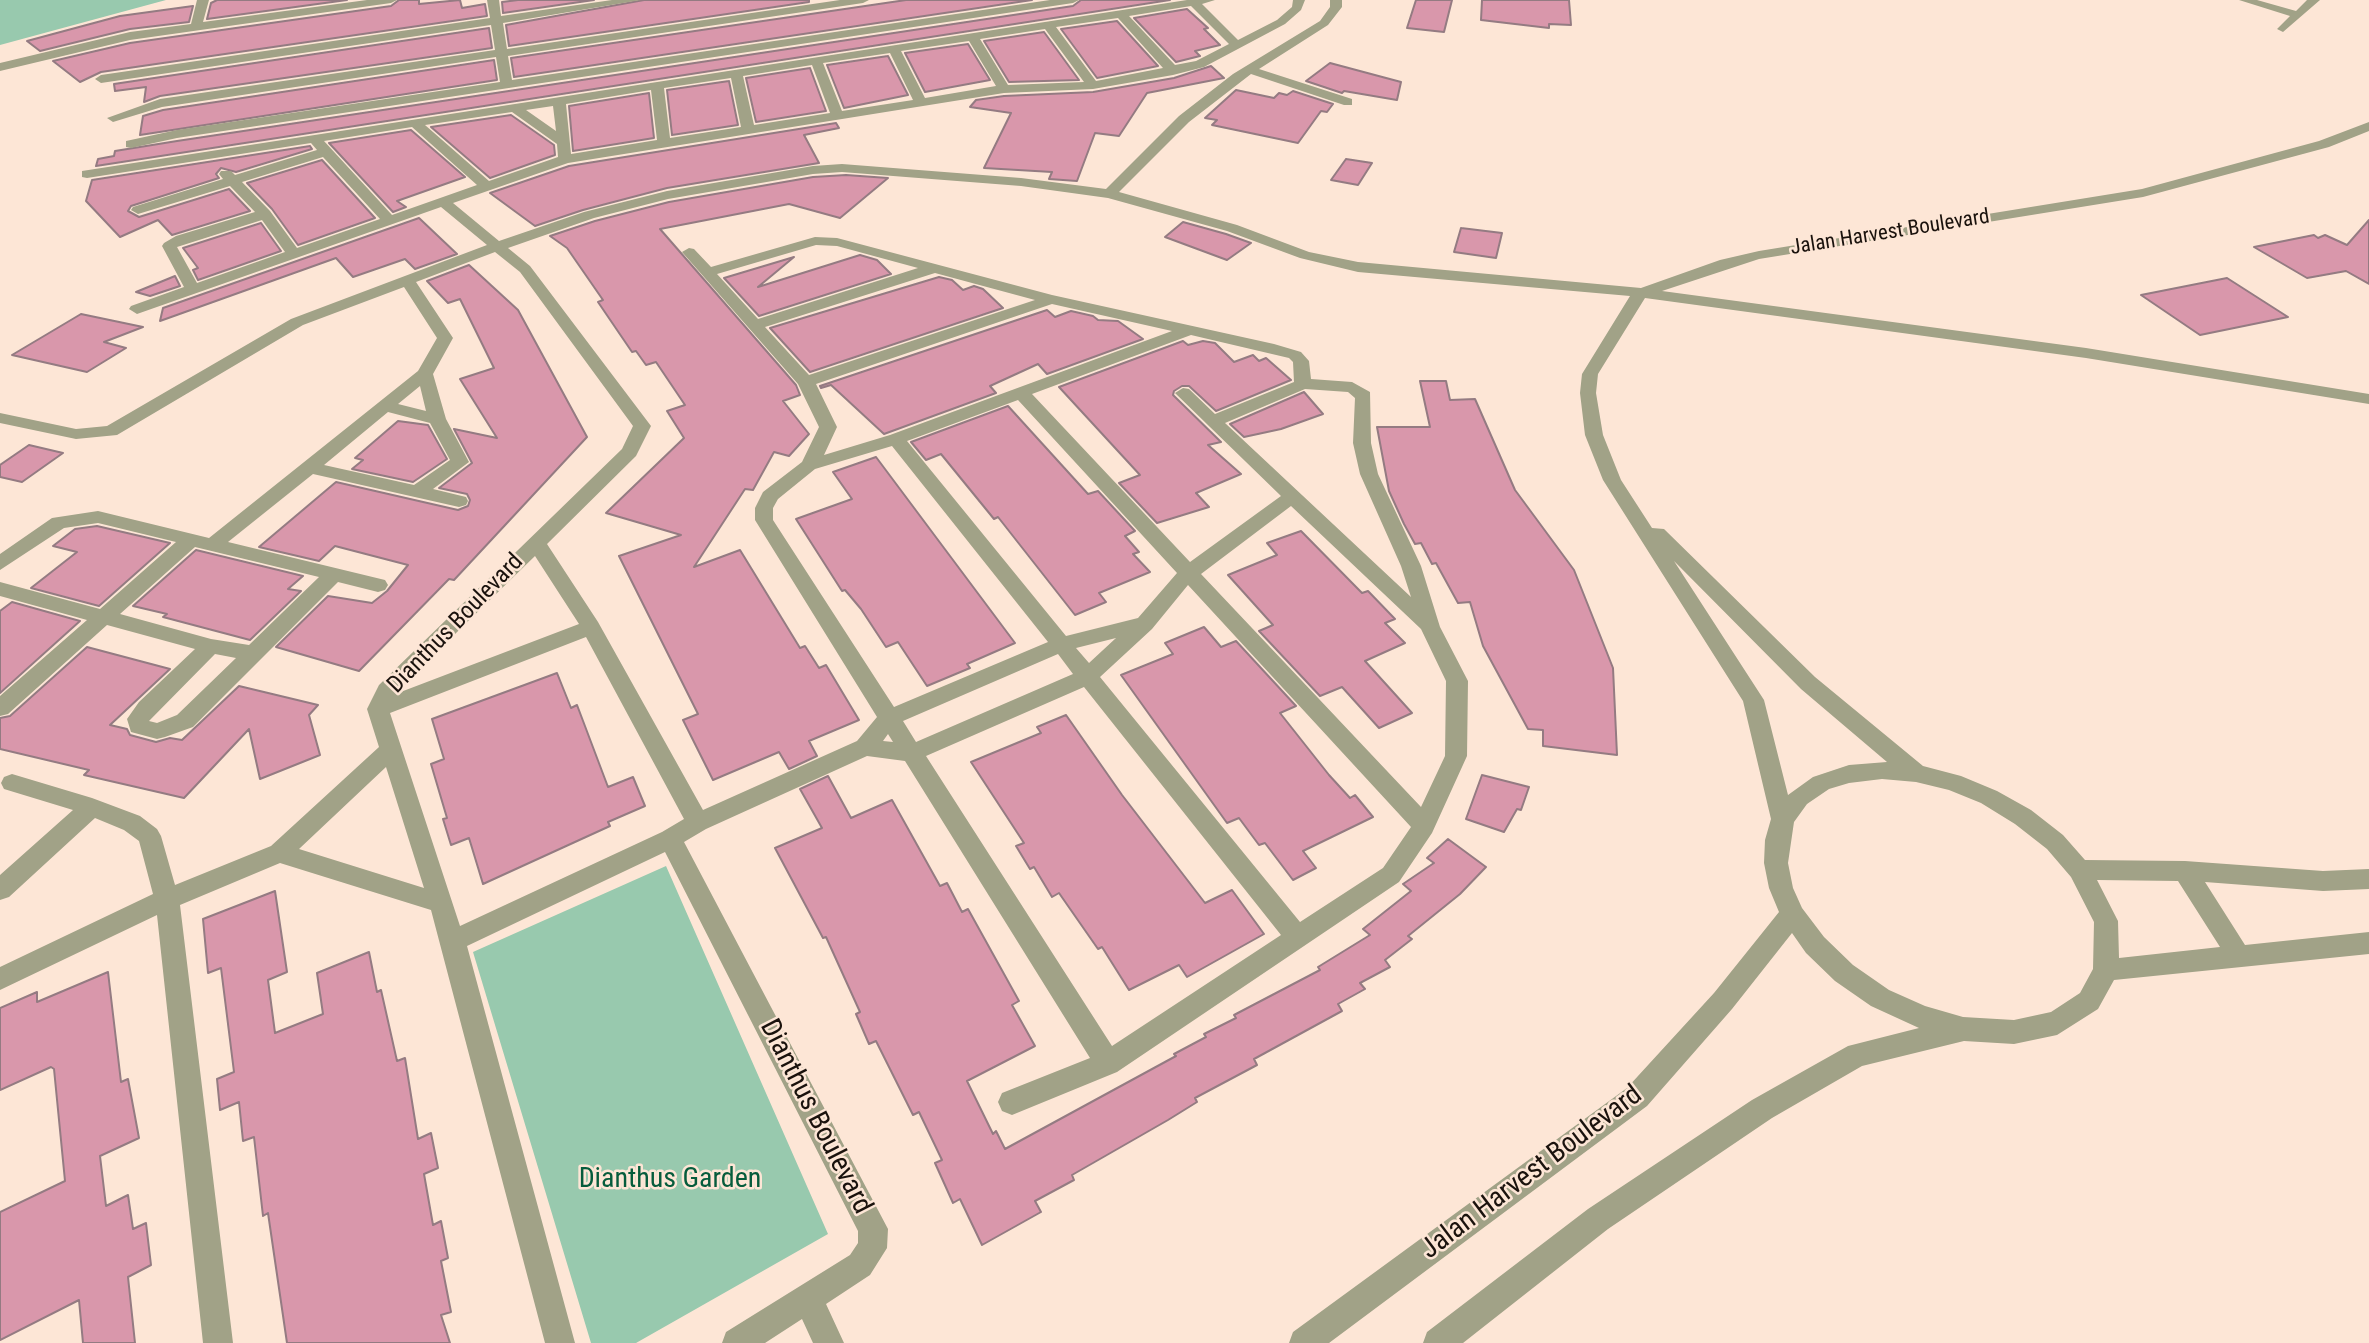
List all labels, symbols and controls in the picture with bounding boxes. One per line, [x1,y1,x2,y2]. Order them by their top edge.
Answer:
street label: Jalan Harvest Boulevard [1789,205,1991,261]
street label: Dianthus Boulevard [382,548,530,700]
street label: Dianthus Boulevard [752,1014,878,1220]
street label: Jalan Harvest Boulevard [1415,1079,1649,1267]
park label: Dianthus Garden [579,1163,761,1197]

